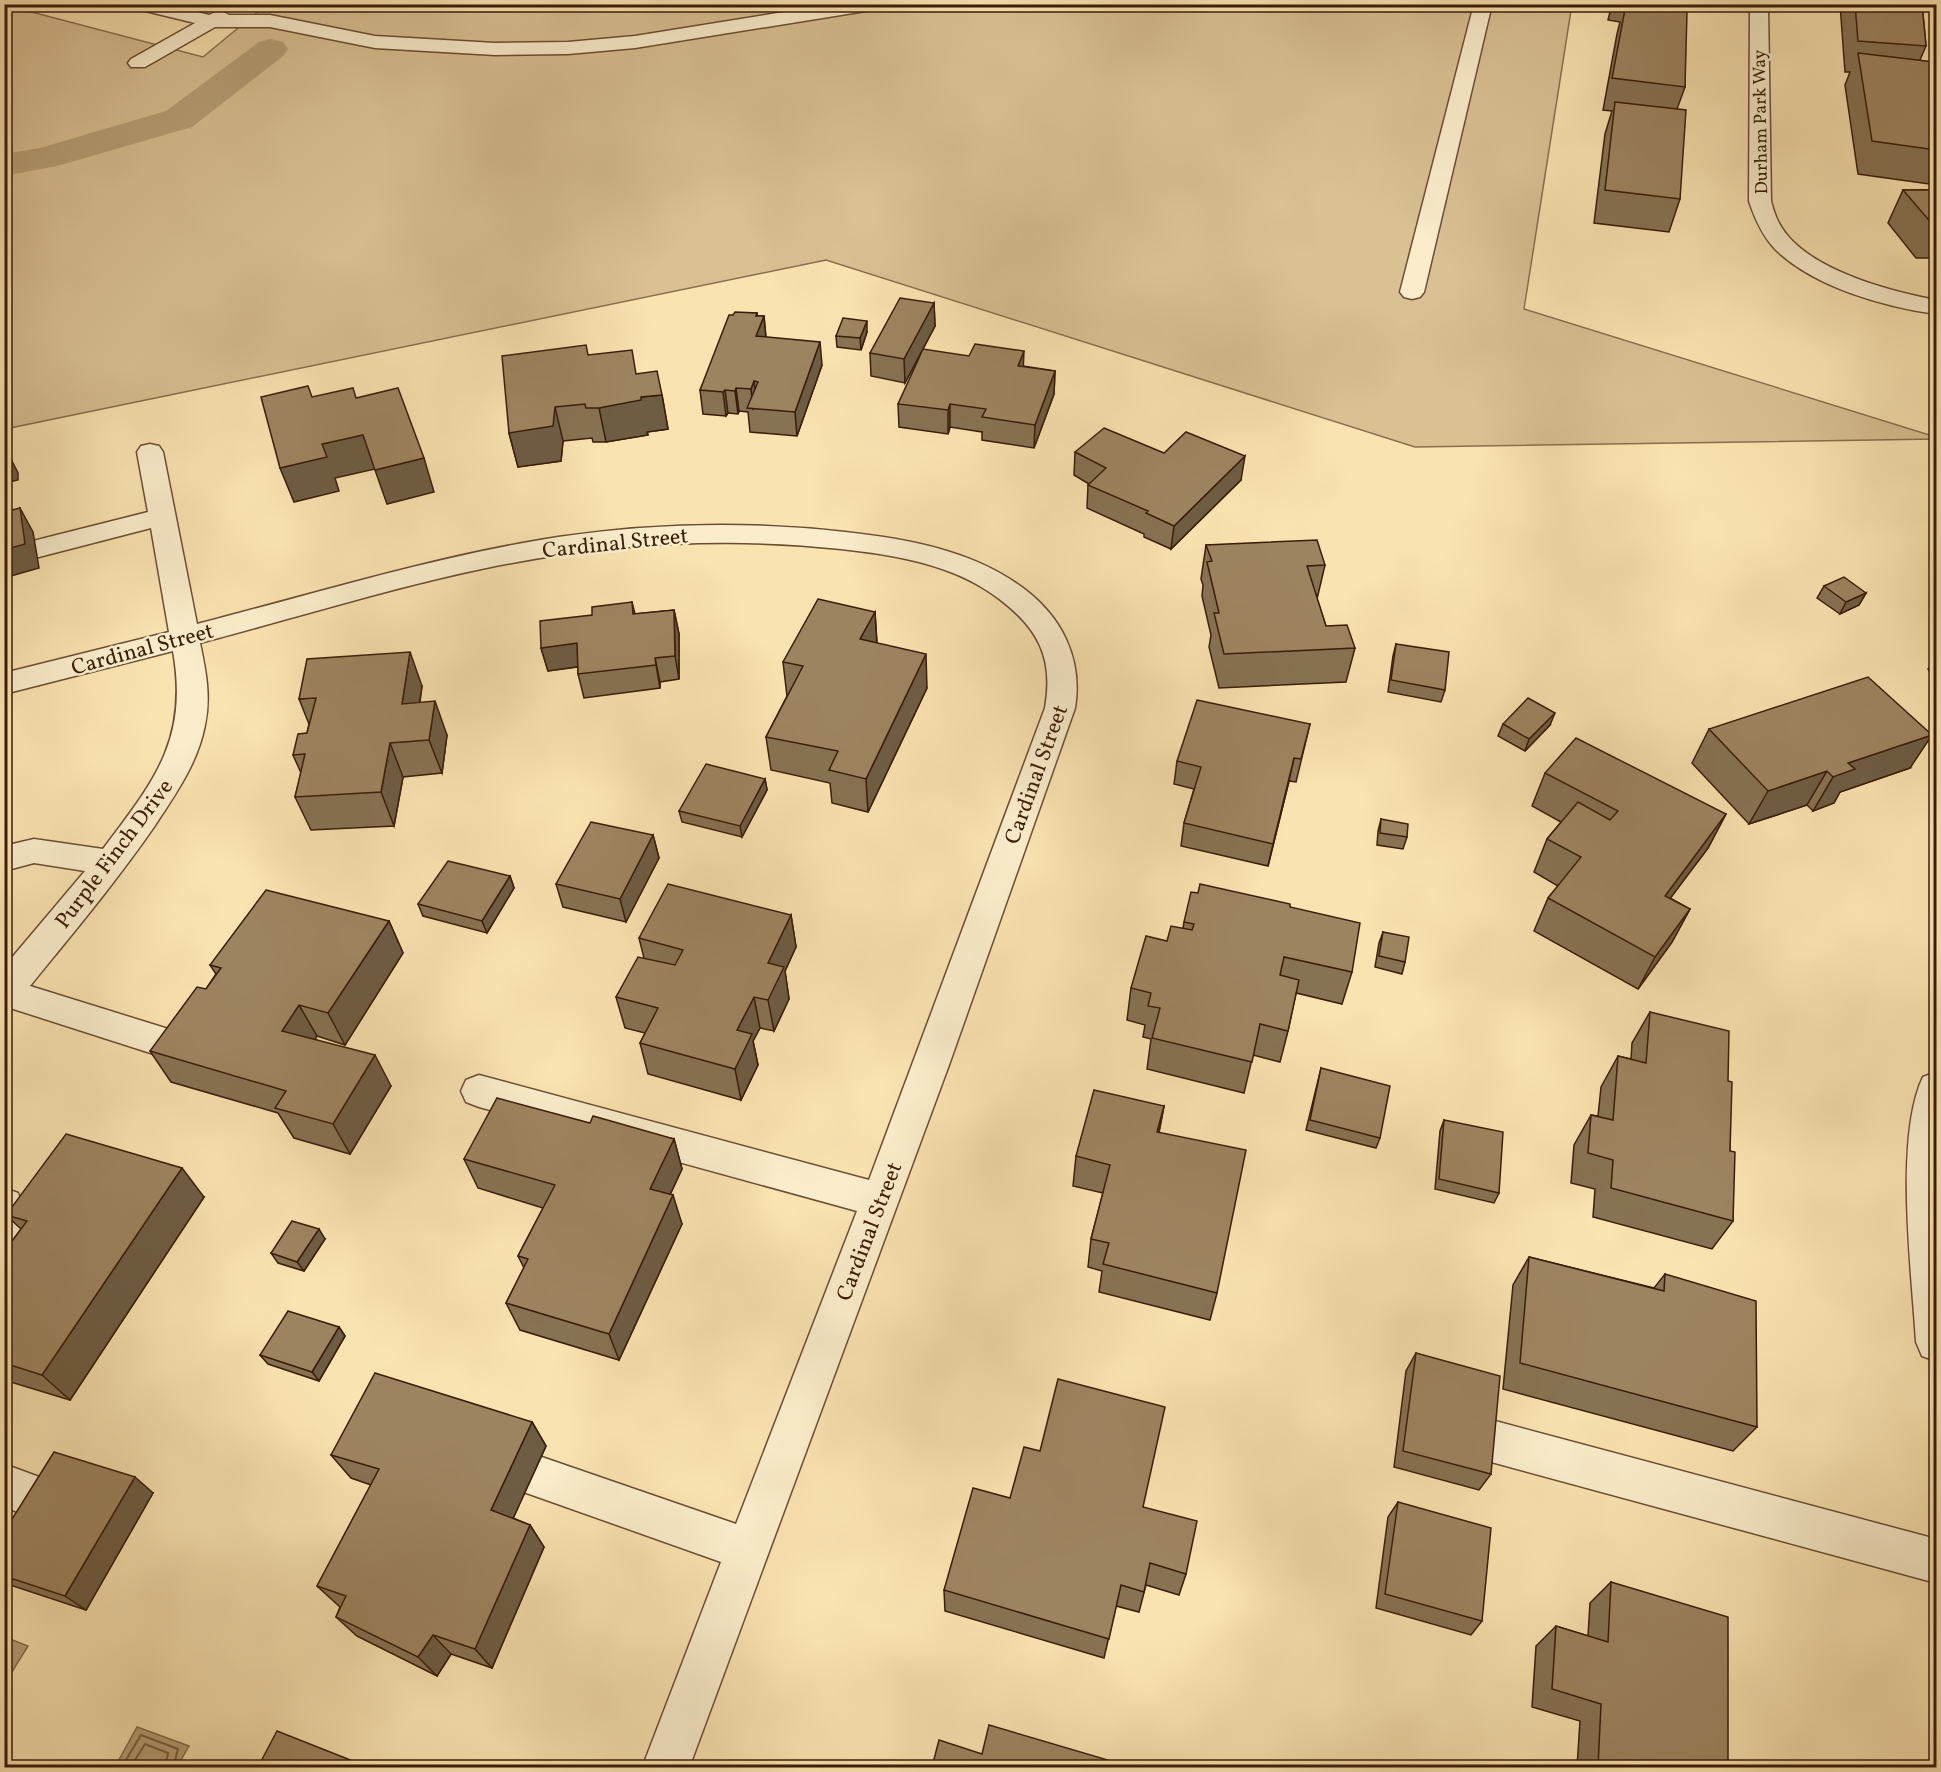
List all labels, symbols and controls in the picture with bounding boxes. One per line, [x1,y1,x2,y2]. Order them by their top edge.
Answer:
street label: Durham Park Way [1748,49,1775,195]
street label: Cardinal Street [541,521,690,568]
street label: Cardinal Street [68,616,218,684]
street label: Cardinal Street [998,701,1077,849]
street label: Purple Finch Drive [48,773,182,936]
street label: Cardinal Street [830,1158,911,1306]

